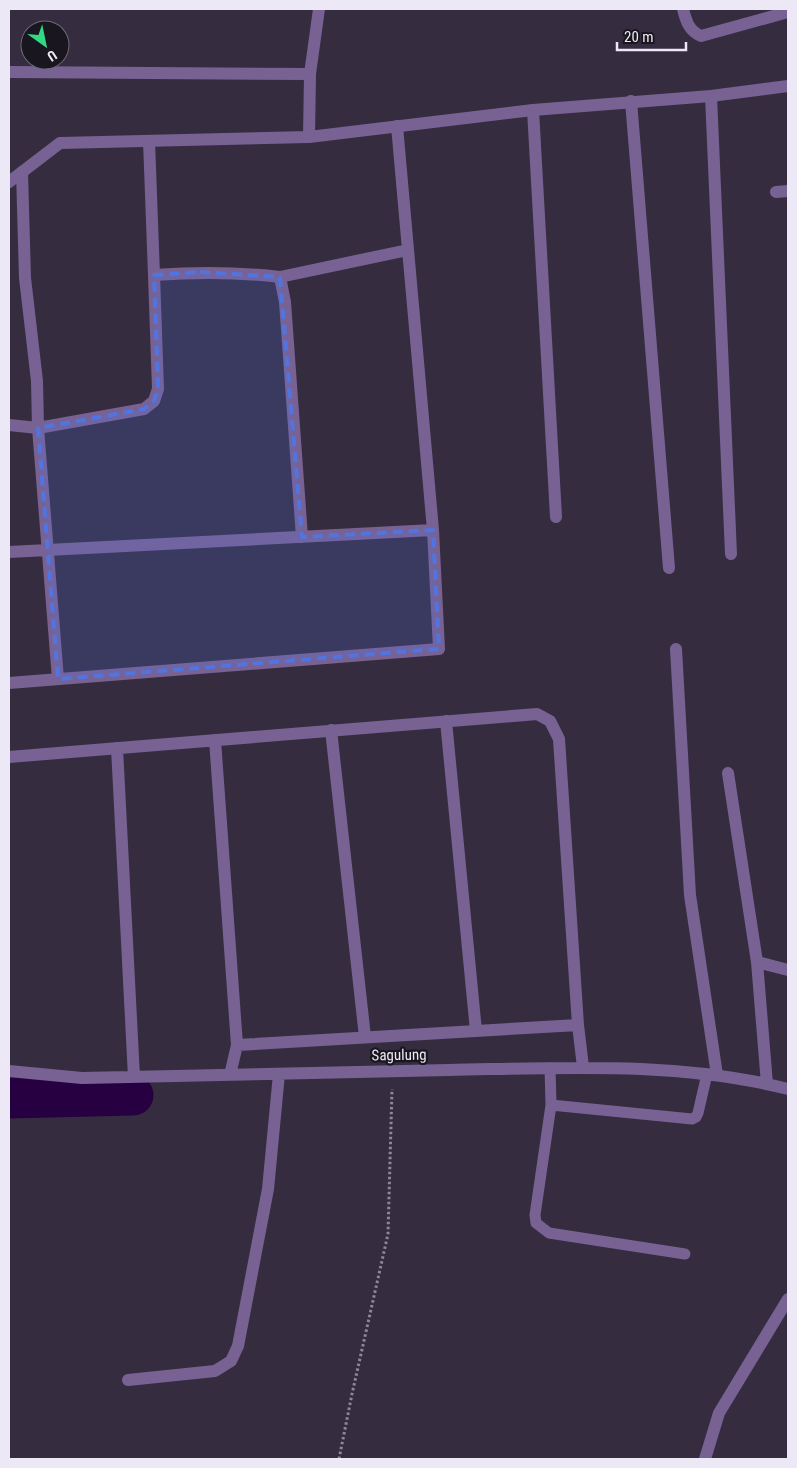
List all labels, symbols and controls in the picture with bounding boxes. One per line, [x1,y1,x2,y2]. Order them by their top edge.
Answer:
north arrow [20,20,70,70]
scale bar [617,20,686,52]
text: 20 m [624,28,654,46]
text: U [44,47,60,65]
street label: Sagulung [371,1046,427,1064]

